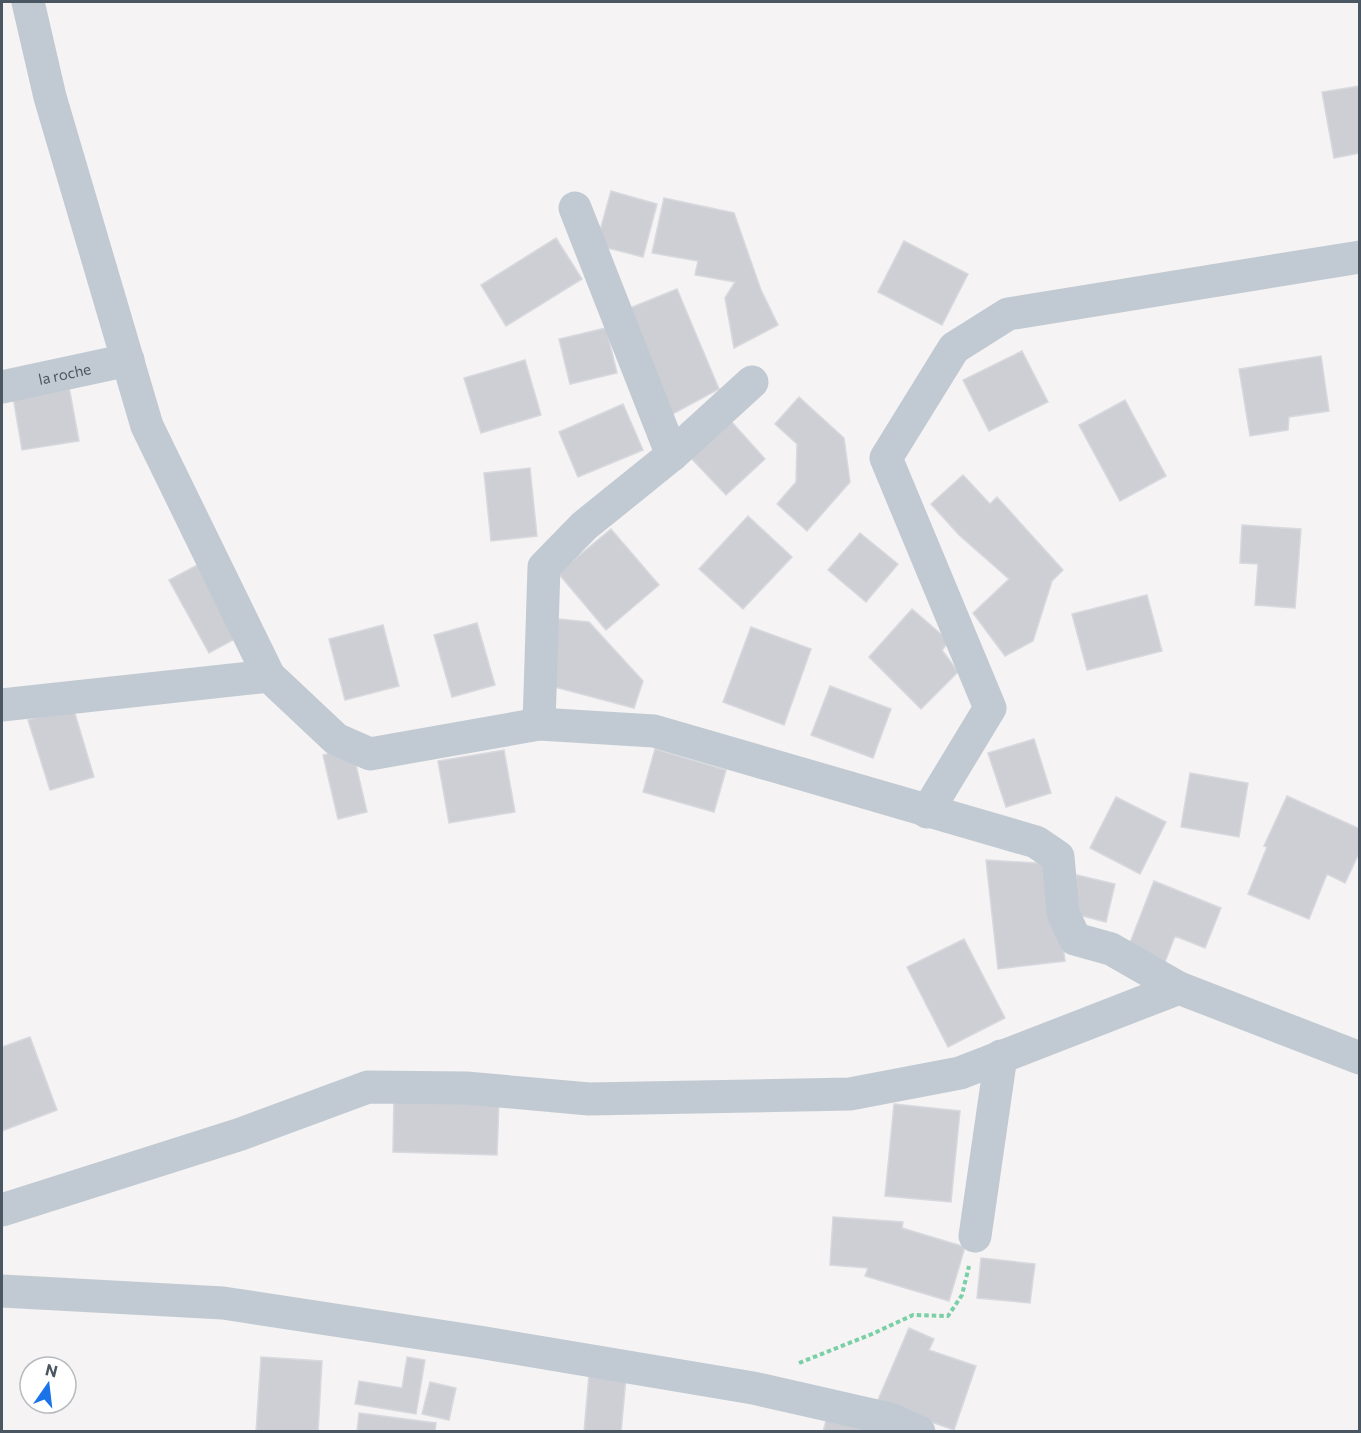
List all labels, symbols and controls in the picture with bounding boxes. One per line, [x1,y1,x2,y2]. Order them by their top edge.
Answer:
street label: la roche [37,359,93,388]
north arrow [18,1355,78,1415]
text: N [44,1359,60,1381]

